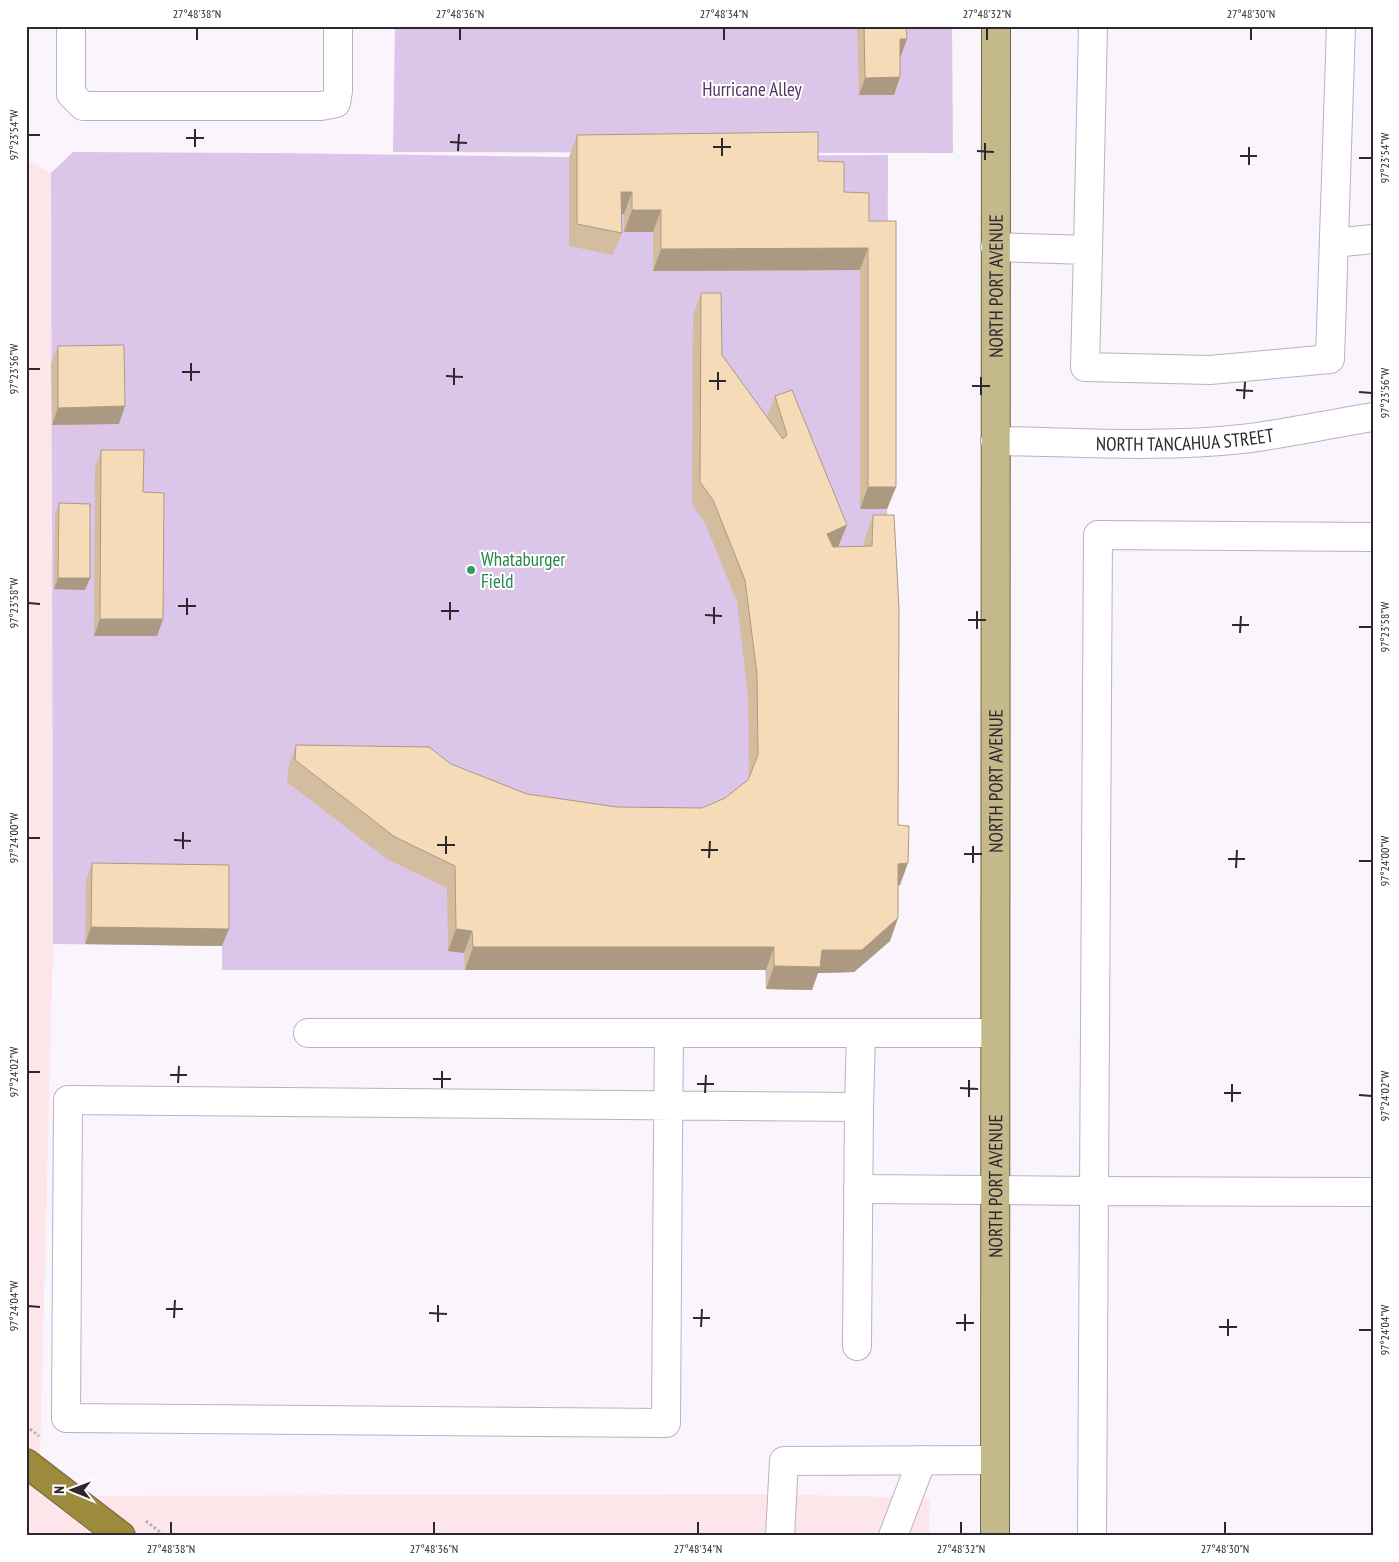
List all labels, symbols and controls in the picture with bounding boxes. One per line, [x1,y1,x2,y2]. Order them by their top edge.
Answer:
text: 27°48'38"N [173,6,221,21]
text: 27°48'36"N [436,6,484,21]
text: 27°48'34"N [700,6,748,21]
text: 27°48'32"N [963,6,1011,21]
text: 27°48'30"N [1227,6,1275,21]
park label: Hurricane Alley [702,77,803,101]
text: 97°23'54"W [6,110,21,160]
text: 97°23'54"W [1377,133,1392,183]
street label: NORTH PORT AVENUE [984,214,1008,358]
text: 97°23'56"W [6,344,21,394]
text: 97°23'56"W [1377,368,1392,418]
street label: NORTH TANCAHUA STREET [1096,423,1276,456]
place label: Whataburger Field [481,547,566,593]
marker: Whataburger Field [465,564,477,576]
text: 97°23'58"W [6,578,21,628]
text: 97°23'58"W [1377,602,1392,652]
street label: NORTH PORT AVENUE [983,709,1008,853]
text: 97°24'00"W [6,813,21,863]
text: 97°24'00"W [1377,836,1392,886]
text: 97°24'02"W [6,1047,21,1097]
text: 97°24'02"W [1377,1071,1392,1121]
street label: NORTH PORT AVENUE [983,1114,1007,1258]
text: 97°24'04"W [6,1281,21,1331]
text: 97°24'04"W [1377,1305,1392,1355]
north arrow [48,1464,98,1514]
text: N [50,1486,68,1494]
text: 27°48'38"N [147,1541,195,1556]
text: 27°48'36"N [410,1541,458,1556]
text: 27°48'34"N [674,1541,722,1556]
text: 27°48'32"N [937,1541,985,1556]
text: 27°48'30"N [1201,1541,1249,1556]

